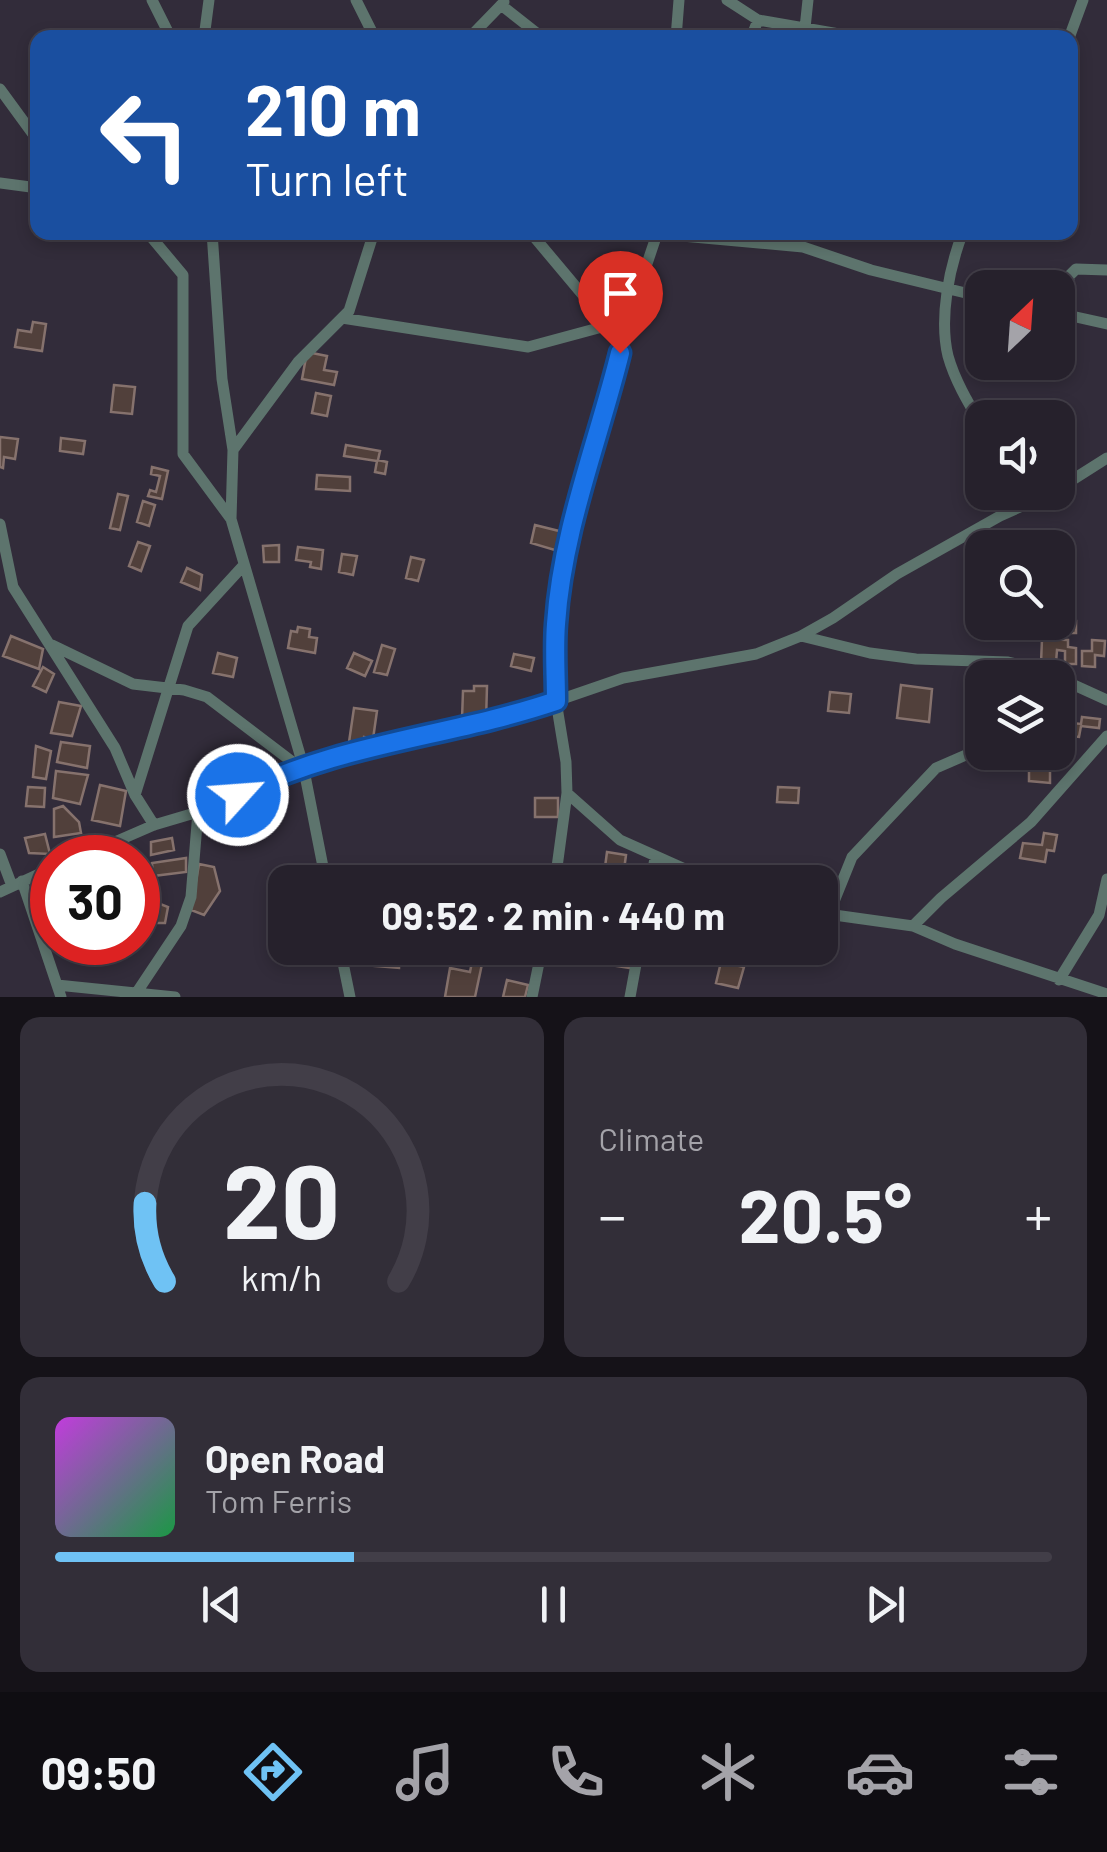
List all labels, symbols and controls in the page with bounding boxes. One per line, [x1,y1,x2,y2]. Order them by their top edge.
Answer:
text: 210 m [245,66,421,150]
icon: left [80,70,210,200]
text: Turn left [245,151,409,205]
pin [578,251,663,354]
icon: arrive [593,266,648,321]
north arrow [965,270,1075,380]
map controls [965,270,1075,770]
button: sound [965,400,1075,510]
button: search [965,530,1075,640]
button: layers [965,660,1075,770]
position arrow [186,743,290,847]
speed limit sign: 30 [30,835,160,965]
text: 09:52 · 2 min · 440 m [381,892,725,938]
text: Climate [599,1119,704,1157]
text: 20 [223,1135,341,1260]
text: 20.5° [738,1168,912,1258]
text: − [599,1181,626,1247]
text: + [1024,1181,1052,1247]
text: km/h [241,1255,322,1298]
text: Open Road [205,1435,385,1481]
text: Tom Ferris [205,1481,352,1519]
icon: previous [194,1577,249,1632]
icon: pause [526,1577,581,1632]
icon: next [858,1577,913,1632]
icon: directions [238,1737,308,1807]
icon: music [390,1737,460,1807]
icon: phone [541,1737,611,1807]
icon: climate [693,1737,763,1807]
icon: car [845,1737,915,1807]
icon: filters [996,1737,1066,1807]
text: 09:50 [41,1745,157,1799]

